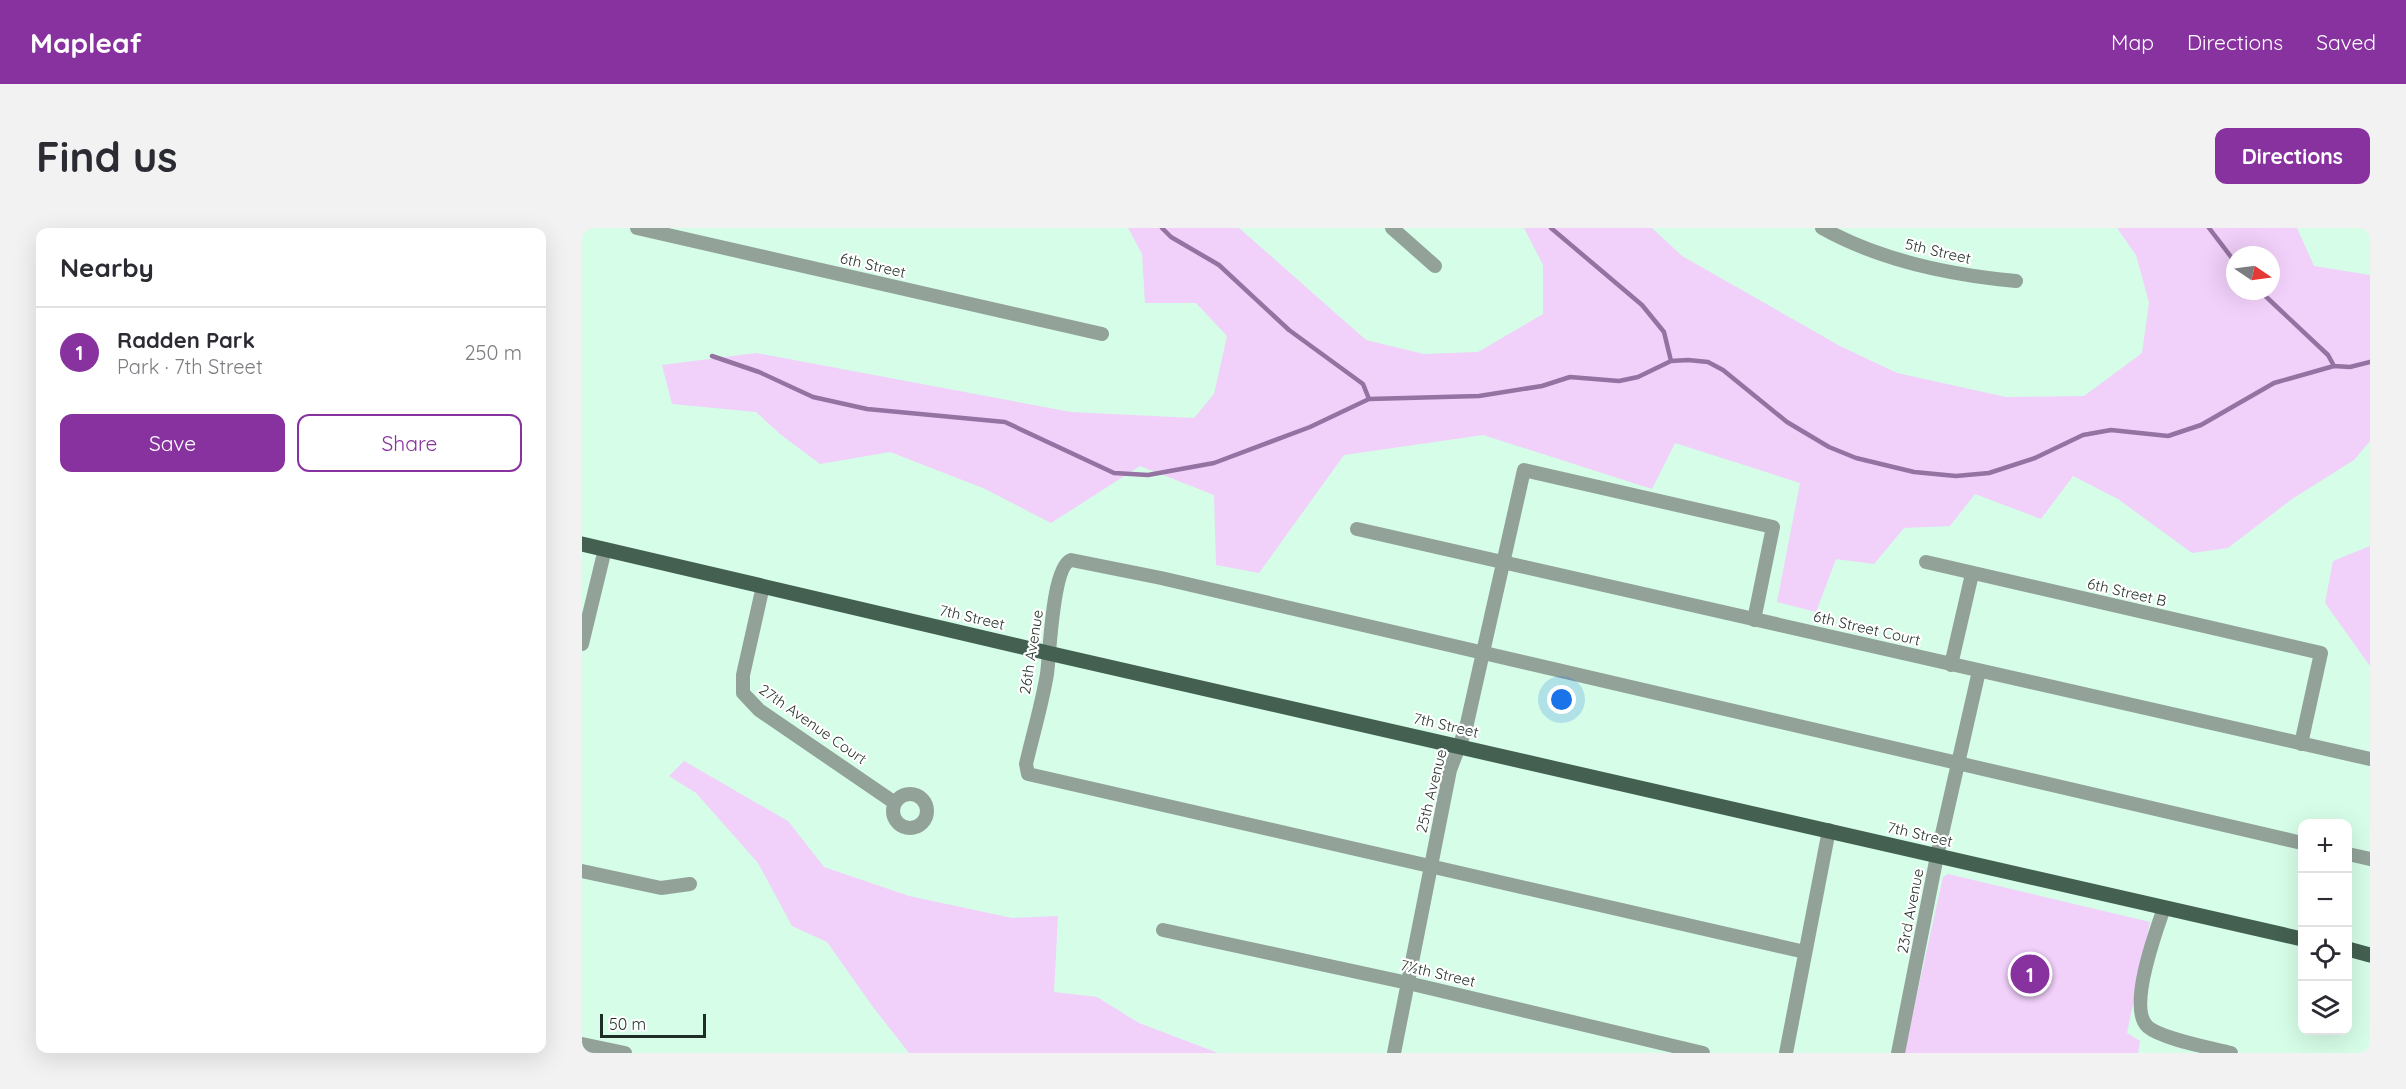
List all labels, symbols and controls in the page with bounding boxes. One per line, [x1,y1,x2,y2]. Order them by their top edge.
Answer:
text: Mapleaf [30,25,142,60]
text: Map [2111,29,2154,55]
text: Directions [2187,29,2283,55]
text: Saved [2316,29,2376,55]
button: Directions [2215,128,2370,184]
text: Find us [36,130,178,183]
street label: 5th Street [1903,234,1973,268]
north arrow [2226,246,2280,300]
street label: 6th Street [838,248,908,282]
text: Nearby [60,251,154,284]
text: Radden Park [117,326,255,354]
text: 1 [76,340,83,365]
text: 250 m [464,340,522,365]
text: Park · 7th Street [117,354,263,379]
button: Save [60,414,285,472]
button: Share [297,414,522,472]
street label: 6th Street B [2086,574,2169,610]
street label: 7th Street [938,600,1006,634]
street label: 6th Street Court [1812,606,1922,650]
street label: 26th Avenue [1015,608,1047,696]
street label: 27th Avenue Court [756,680,870,768]
your location [1547,685,1576,714]
street label: 7th Street [1412,708,1480,742]
street label: 25th Avenue [1411,747,1451,835]
street label: 7th Street [1886,817,1954,851]
map controls [2298,819,2352,1035]
button: + [2298,819,2352,873]
street label: 23rd Avenue [1892,867,1928,955]
button: − [2298,873,2352,927]
button: locate [2298,927,2352,981]
pin: 1 [2010,952,2050,996]
street label: 7½th Street [1399,955,1477,991]
button: layers [2298,981,2352,1035]
scale bar [600,1011,706,1038]
text: 50 m [609,1014,646,1034]

